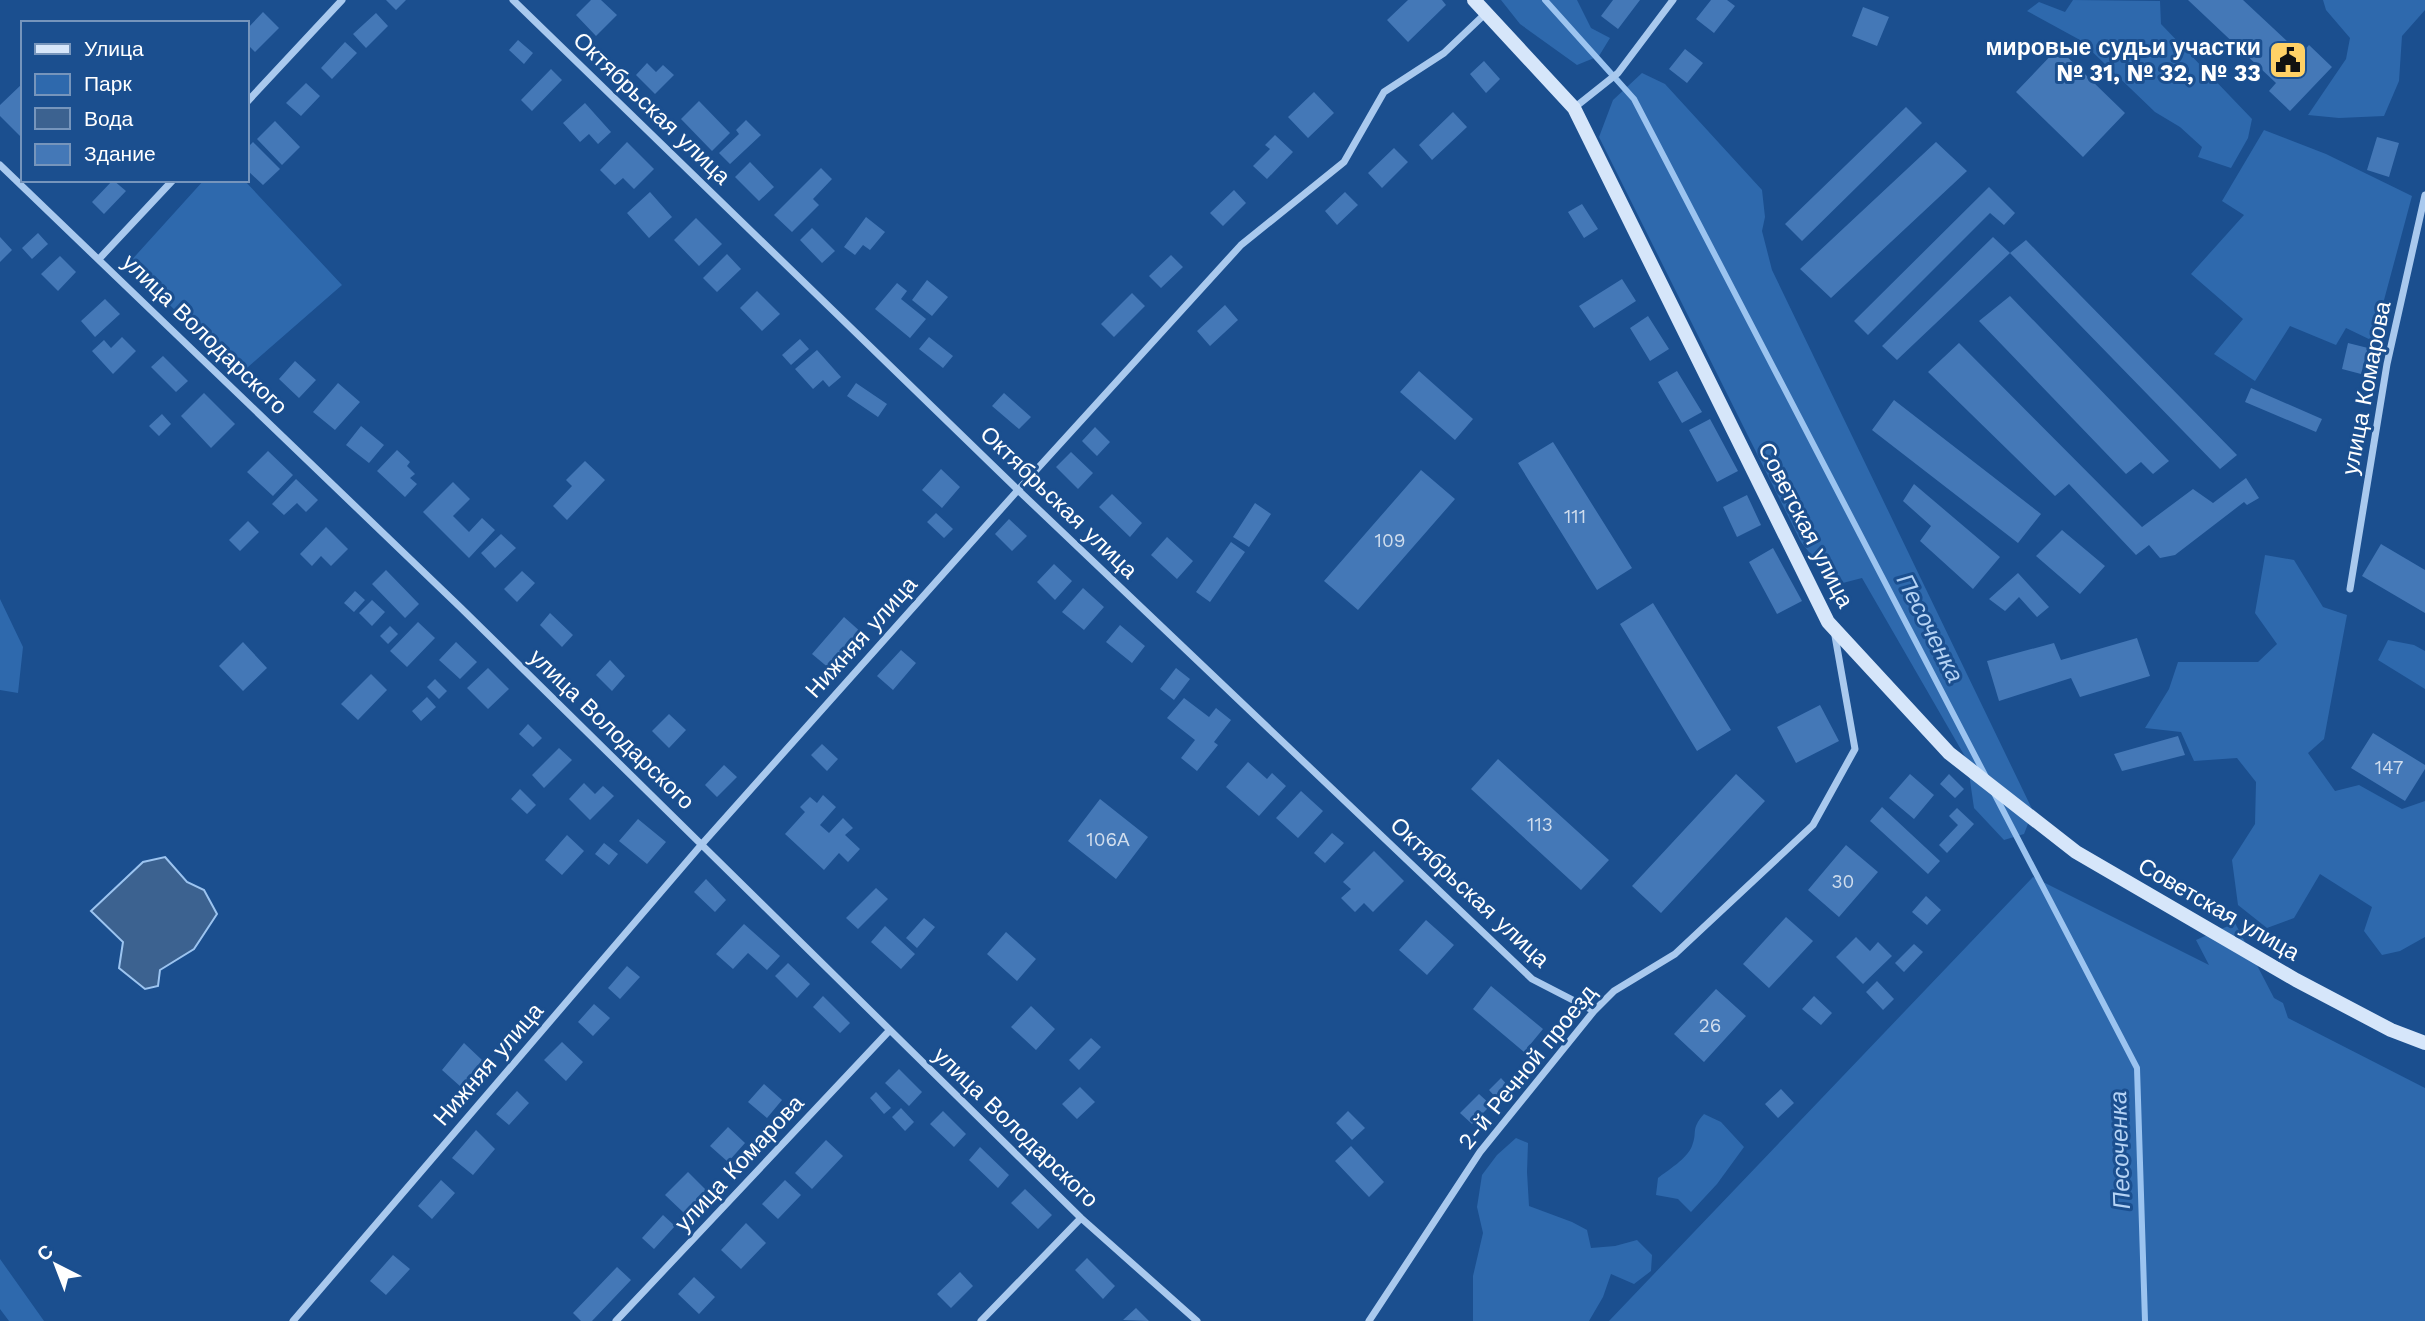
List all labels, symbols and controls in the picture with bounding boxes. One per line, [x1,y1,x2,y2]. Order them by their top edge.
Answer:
legend [21,21,248,182]
street label: Октябрьская улица [568,27,736,190]
place label: мировые судьи участки № 31, № 32, № 33 [1985,34,2261,87]
text: Улица [84,36,144,61]
public building icon: мировые судьи участки № 31, № 32, № 33 [2267,39,2309,81]
text: Парк [84,71,132,96]
text: Вода [84,106,133,131]
text: Здание [84,141,156,166]
street label: улица Володарского [117,249,293,420]
street label: улица Комарова [2336,299,2397,477]
street label: Октябрьская улица [975,421,1143,584]
street label: Советская улица [1752,438,1859,613]
house number: 111 [1564,505,1586,528]
house number: 109 [1375,529,1405,552]
water label: Песоченка [1891,569,1969,687]
street label: Нижняя улица [800,571,923,703]
street label: улица Володарского [524,644,700,815]
house number: 147 [2375,756,2403,779]
street label: Октябрьская улица [1385,812,1555,973]
house number: 113 [1527,813,1553,836]
house number: 106А [1086,828,1130,851]
street label: Советская улица [2133,852,2305,967]
house number: 30 [1832,870,1854,893]
street label: 2-й Речной проезд [1453,979,1602,1155]
street label: Нижняя улица [428,997,549,1131]
house number: 26 [1699,1014,1721,1037]
street label: улица Володарского [928,1042,1104,1213]
street label: улица Комарова [669,1090,809,1237]
water label: Песоченка [2104,1090,2136,1210]
north arrow [21,1230,91,1300]
text: С [32,1239,58,1266]

